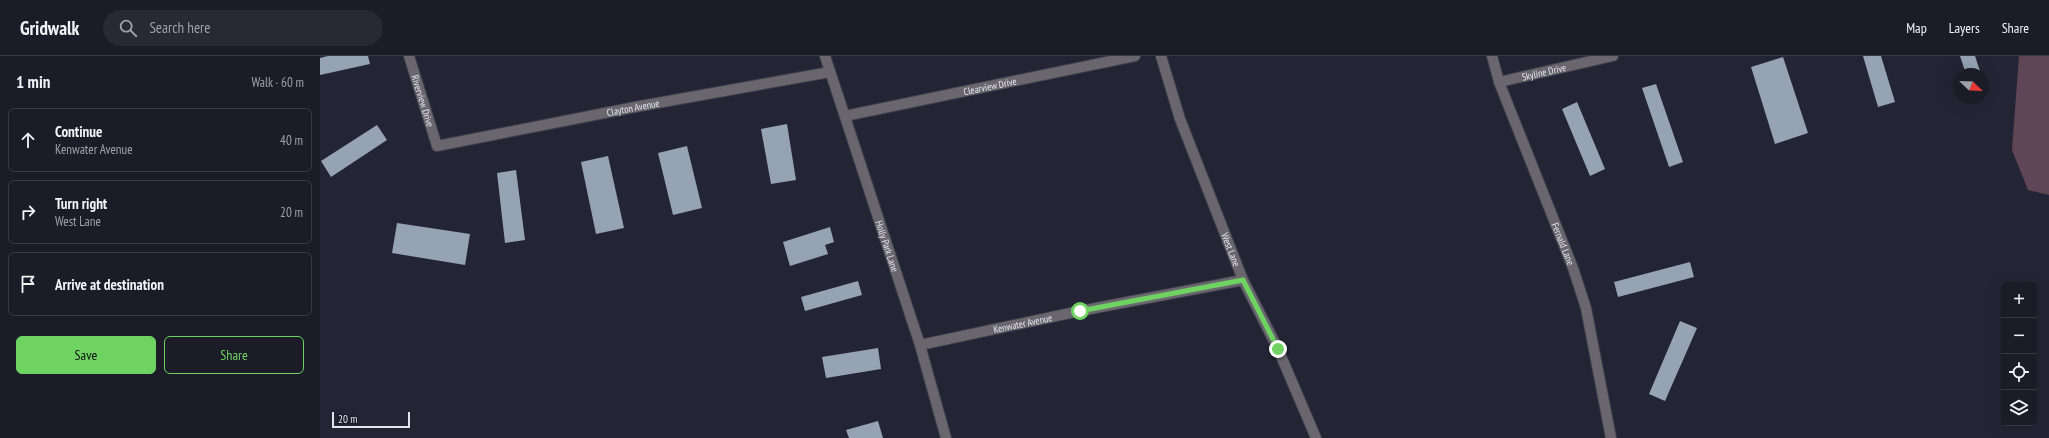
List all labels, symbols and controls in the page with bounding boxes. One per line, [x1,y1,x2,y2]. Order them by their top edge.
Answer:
search box [103,10,383,46]
text: Gridwalk [20,16,79,40]
icon: search [117,17,139,39]
text: Search here [149,18,210,37]
text: Map [1906,19,1927,37]
text: Layers [1949,19,1980,37]
text: Share [2002,19,2029,37]
street label: Skyline Drive [1520,60,1567,83]
north arrow [1953,68,1989,104]
text: 1 min [16,71,50,93]
street label: Riverview Drive [409,73,437,129]
text: Walk · 60 m [252,74,304,91]
street label: Clearview Drive [962,74,1018,98]
street label: Clayton Avenue [606,96,660,119]
text: Continue [55,122,102,141]
icon: ahead [17,129,39,151]
text: 40 m [280,132,303,149]
text: Kenwater Avenue [55,141,133,158]
text: Turn right [55,194,107,213]
icon: right [17,201,39,223]
text: 20 m [280,204,303,221]
text: West Lane [55,213,101,230]
street label: Holly Park Lane [873,219,902,273]
street label: Fernald Lane [1549,221,1578,267]
street label: West Lane [1219,231,1244,268]
icon: arrive [17,273,39,295]
text: Arrive at destination [55,275,164,294]
map controls [2001,282,2037,426]
button: + [2001,282,2037,318]
route start [1071,302,1089,320]
street label: Kenwater Avenue [992,311,1053,336]
button: − [2001,318,2037,354]
button: Save [16,336,156,374]
button: Share [164,336,304,374]
route end [1269,340,1287,358]
button: locate [2001,354,2037,390]
button: layers [2001,390,2037,426]
scale bar [332,410,410,429]
text: 20 m [338,412,357,426]

